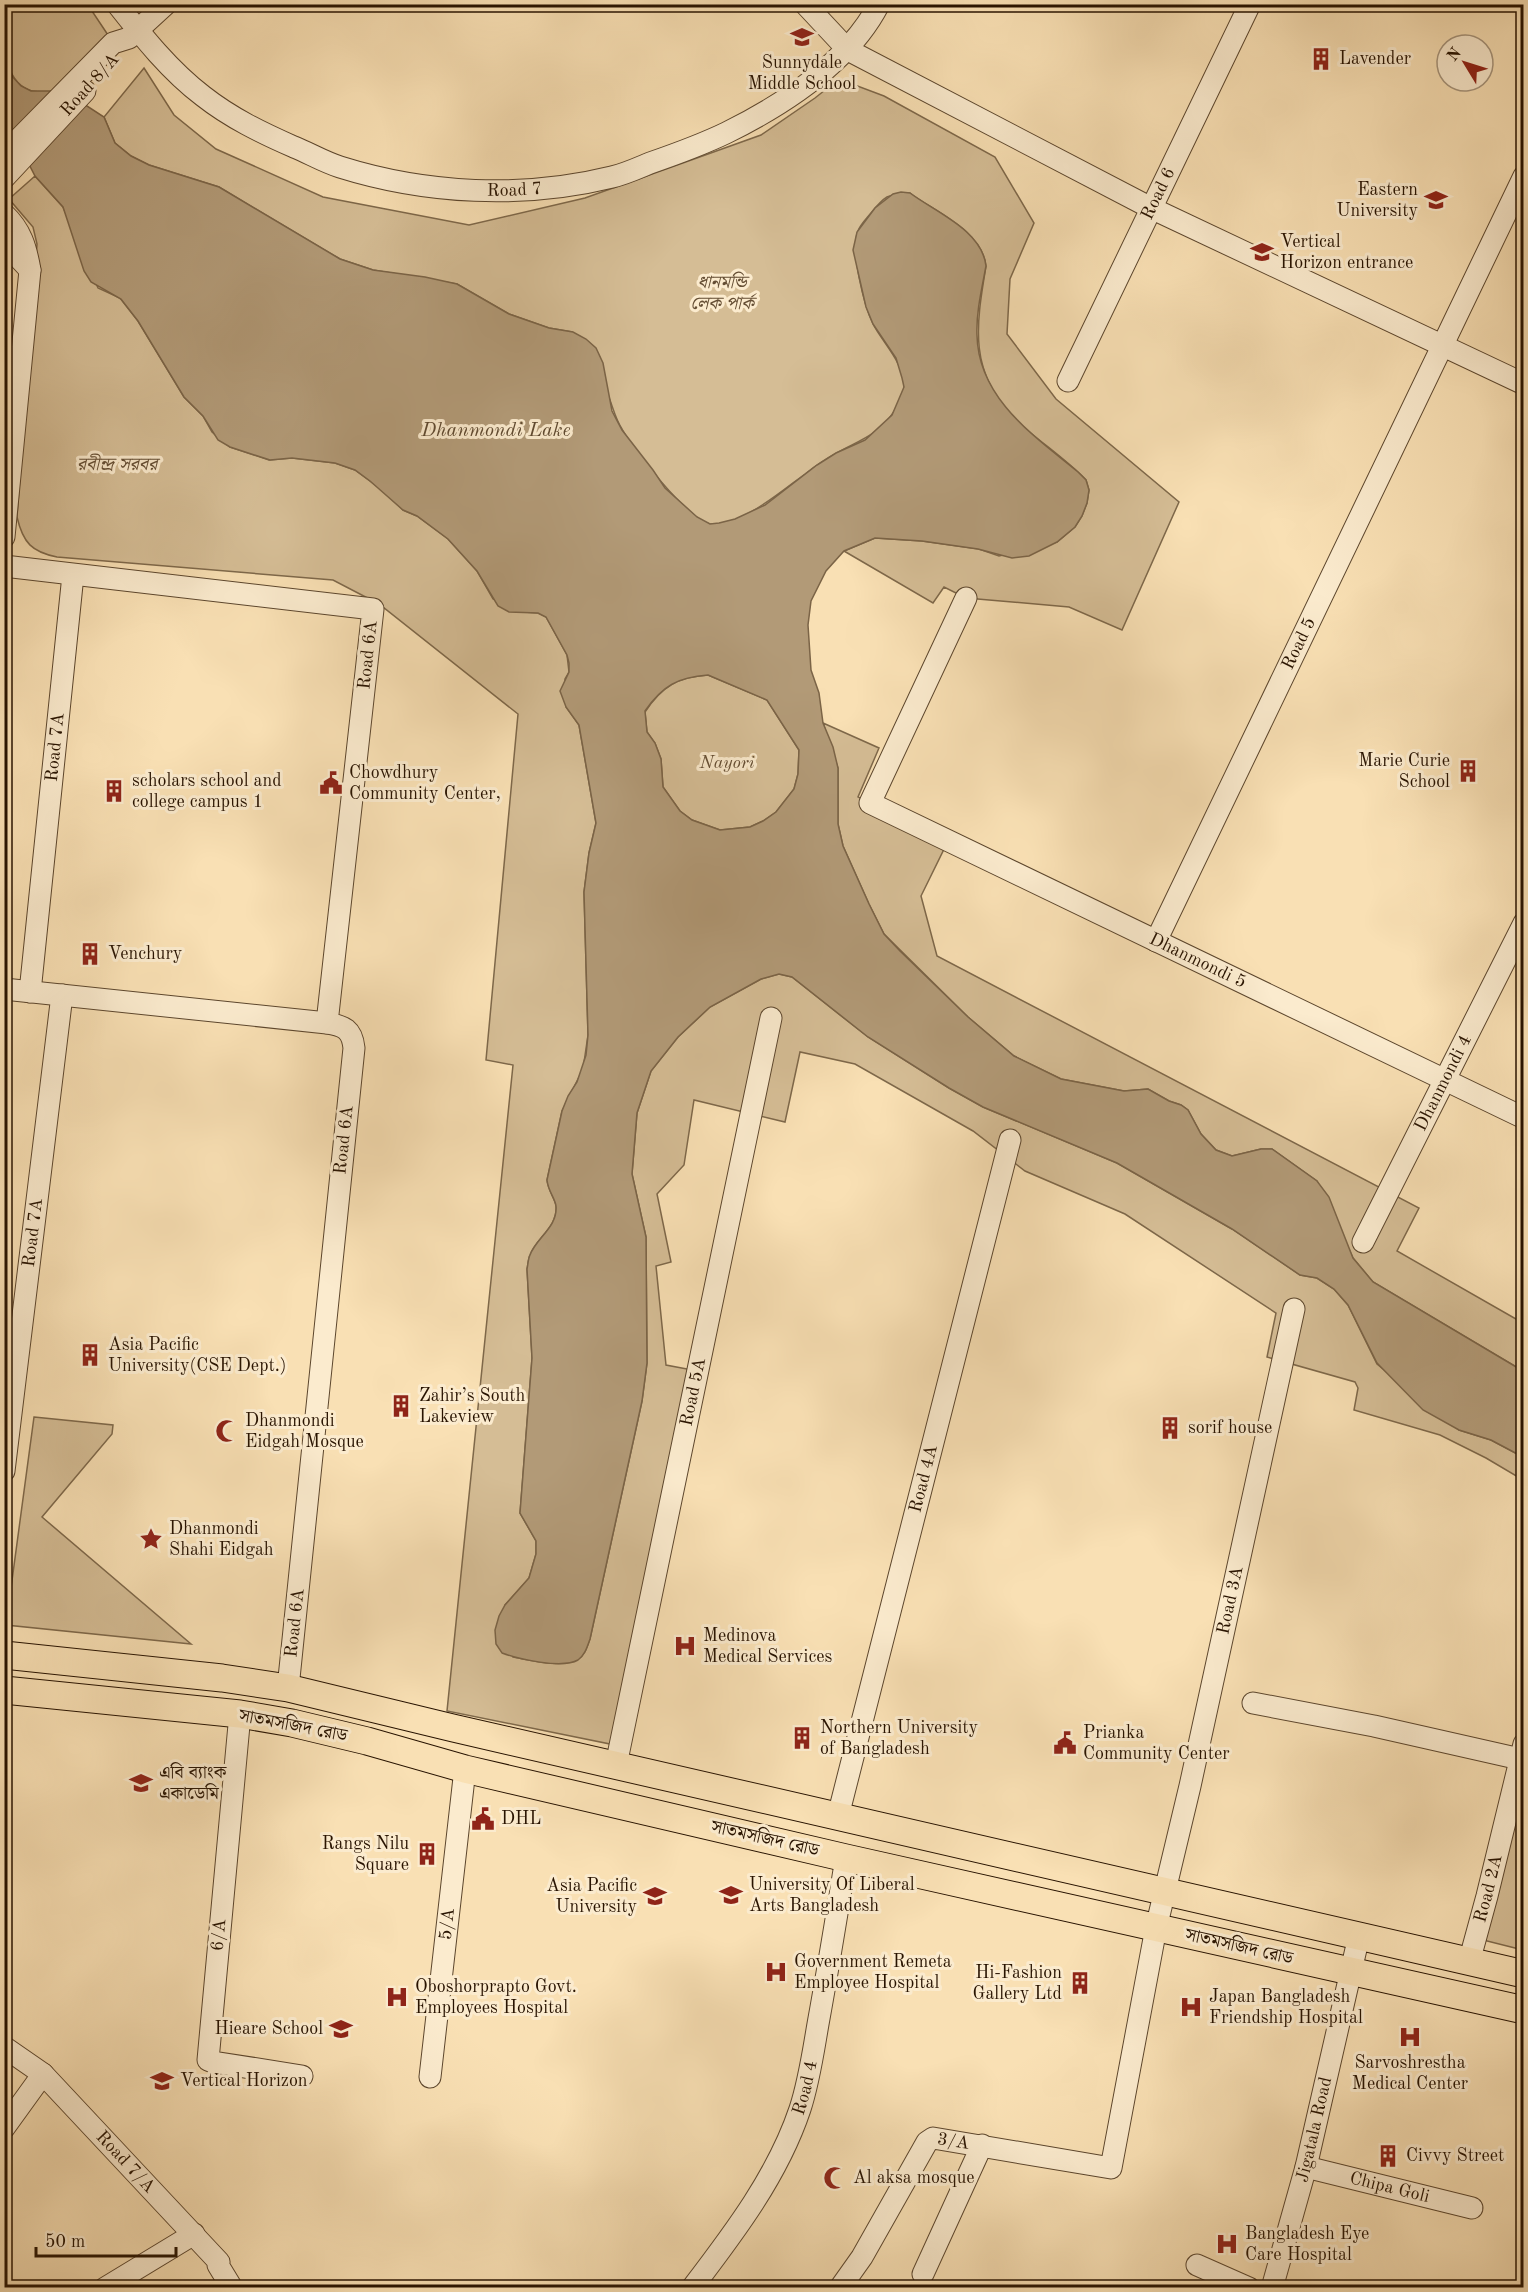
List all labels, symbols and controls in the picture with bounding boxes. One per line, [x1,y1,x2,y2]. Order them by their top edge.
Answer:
school or university icon: Sunnydale Middle School [789,24,815,50]
north arrow [1435,33,1495,93]
text: N [1445,45,1465,65]
building icon: Lavender [1308,46,1334,72]
street label: Road 8/A [57,50,123,120]
place label: Lavender [1339,50,1412,68]
place label: Sunnydale Middle School [748,54,856,93]
street label: Road 6 [1138,165,1179,223]
street label: Road 7 [487,180,543,200]
place label: Eastern University [1337,181,1418,220]
school or university icon: Eastern University [1423,187,1449,213]
place label: Vertical Horizon entrance [1280,233,1413,272]
school or university icon: Vertical Horizon entrance [1249,239,1275,265]
park label: ধানমন্ডি লেক পার্ক [690,271,758,313]
water label: Dhanmondi Lake [420,421,571,441]
park label: রবীন্দ্র সরবর [77,453,161,474]
street label: Road 5 [1279,615,1319,673]
street label: Road 6A [355,619,381,690]
street label: Road 7A [43,712,68,783]
place label: Marie Curie School [1358,752,1450,791]
park label: Nayori [698,754,755,772]
building icon: Marie Curie School [1455,758,1481,784]
place label: Chowdhury Community Center, [349,764,501,803]
public building icon: Chowdhury Community Center, [318,770,344,796]
place label: scholars school and college campus 1 [132,772,282,811]
building icon: scholars school and college campus 1 [101,778,127,804]
street label: Dhanmondi 5 [1146,930,1249,992]
building icon: Venchury [77,941,103,967]
place label: Venchury [108,945,183,963]
street label: Dhanmondi 4 [1411,1032,1475,1134]
street label: Road 6A [331,1104,357,1175]
street label: Road 7A [20,1197,46,1268]
place label: Asia Pacific University(CSE Dept.) [108,1336,286,1375]
building icon: Asia Pacific University(CSE Dept.) [77,1342,103,1368]
street label: Road 5A [678,1356,709,1428]
place label: Zahir’s South Lakeview [419,1387,526,1426]
building icon: Zahir’s South Lakeview [388,1393,414,1419]
place label: Dhanmondi Eidgah Mosque [245,1412,364,1451]
building icon: sorif house [1157,1415,1183,1441]
mosque icon: Dhanmondi Eidgah Mosque [214,1418,240,1444]
place label: sorif house [1188,1419,1272,1437]
street label: Road 4A [907,1443,941,1515]
place label: Dhanmondi Shahi Eidgah [169,1520,274,1559]
place icon: Dhanmondi Shahi Eidgah [138,1526,164,1552]
street label: Road 3A [1214,1564,1247,1636]
street label: Road 6A [282,1587,308,1658]
place label: Medinova Medical Services [703,1627,833,1666]
hospital icon: Medinova Medical Services [672,1633,698,1659]
street label: সাতমসজিদ রোড [236,1705,350,1745]
place label: Northern University of Bangladesh [820,1719,979,1758]
place label: Prianka Community Center [1083,1724,1230,1763]
building icon: Northern University of Bangladesh [789,1725,815,1751]
public building icon: Prianka Community Center [1052,1730,1078,1756]
place label: এবি ব্যাংক একাডেমি [159,1762,228,1803]
school or university icon: এবি ব্যাংক একাডেমি [128,1770,154,1796]
public building icon: DHL [470,1806,496,1832]
place label: DHL [501,1810,541,1828]
street label: সাতমসজিদ রোড [708,1816,822,1860]
place label: Rangs Nilu Square [322,1835,409,1874]
building icon: Rangs Nilu Square [414,1841,440,1867]
street label: Road 2A [1471,1853,1506,1925]
place label: University Of Liberal Arts Bangladesh [749,1876,915,1915]
place label: Asia Pacific University [546,1877,637,1916]
school or university icon: University Of Liberal Arts Bangladesh [718,1882,744,1908]
school or university icon: Asia Pacific University [642,1883,668,1909]
street label: 5/A [437,1907,458,1941]
street label: 6/A [209,1918,229,1952]
street label: সাতমসজিদ রোড [1182,1924,1296,1968]
place label: Government Remeta Employee Hospital [794,1953,952,1992]
hospital icon: Government Remeta Employee Hospital [763,1959,789,1985]
place label: Hi-Fashion Gallery Ltd [972,1964,1062,2003]
building icon: Hi-Fashion Gallery Ltd [1067,1970,1093,1996]
place label: Oboshorprapto Govt. Employees Hospital [415,1978,577,2017]
hospital icon: Oboshorprapto Govt. Employees Hospital [384,1984,410,2010]
place label: Japan Bangladesh Friendship Hospital [1209,1988,1363,2027]
hospital icon: Japan Bangladesh Friendship Hospital [1178,1994,1204,2020]
school or university icon: Hieare School [328,2016,354,2042]
place label: Hieare School [215,2020,323,2038]
hospital icon: Sarvoshrestha Medical Center [1397,2024,1423,2050]
place label: Sarvoshrestha Medical Center [1352,2054,1469,2093]
street label: Road 4 [790,2059,821,2117]
school or university icon: Vertical Horizon [149,2068,175,2094]
place label: Vertical Horizon [180,2072,308,2090]
street label: Jigatala Road [1293,2075,1335,2184]
street label: Road 7/A [92,2128,159,2197]
street label: 3/A [936,2130,971,2153]
building icon: Civvy Street [1375,2143,1401,2169]
place label: Civvy Street [1406,2147,1504,2165]
mosque icon: Al aksa mosque [822,2165,848,2191]
place label: Al aksa mosque [853,2169,975,2187]
street label: Chipa Goli [1348,2169,1431,2206]
scale bar [36,2220,176,2258]
place label: Bangladesh Eye Care Hospital [1245,2225,1369,2264]
hospital icon: Bangladesh Eye Care Hospital [1214,2231,1240,2257]
text: 50 m [45,2233,85,2251]

